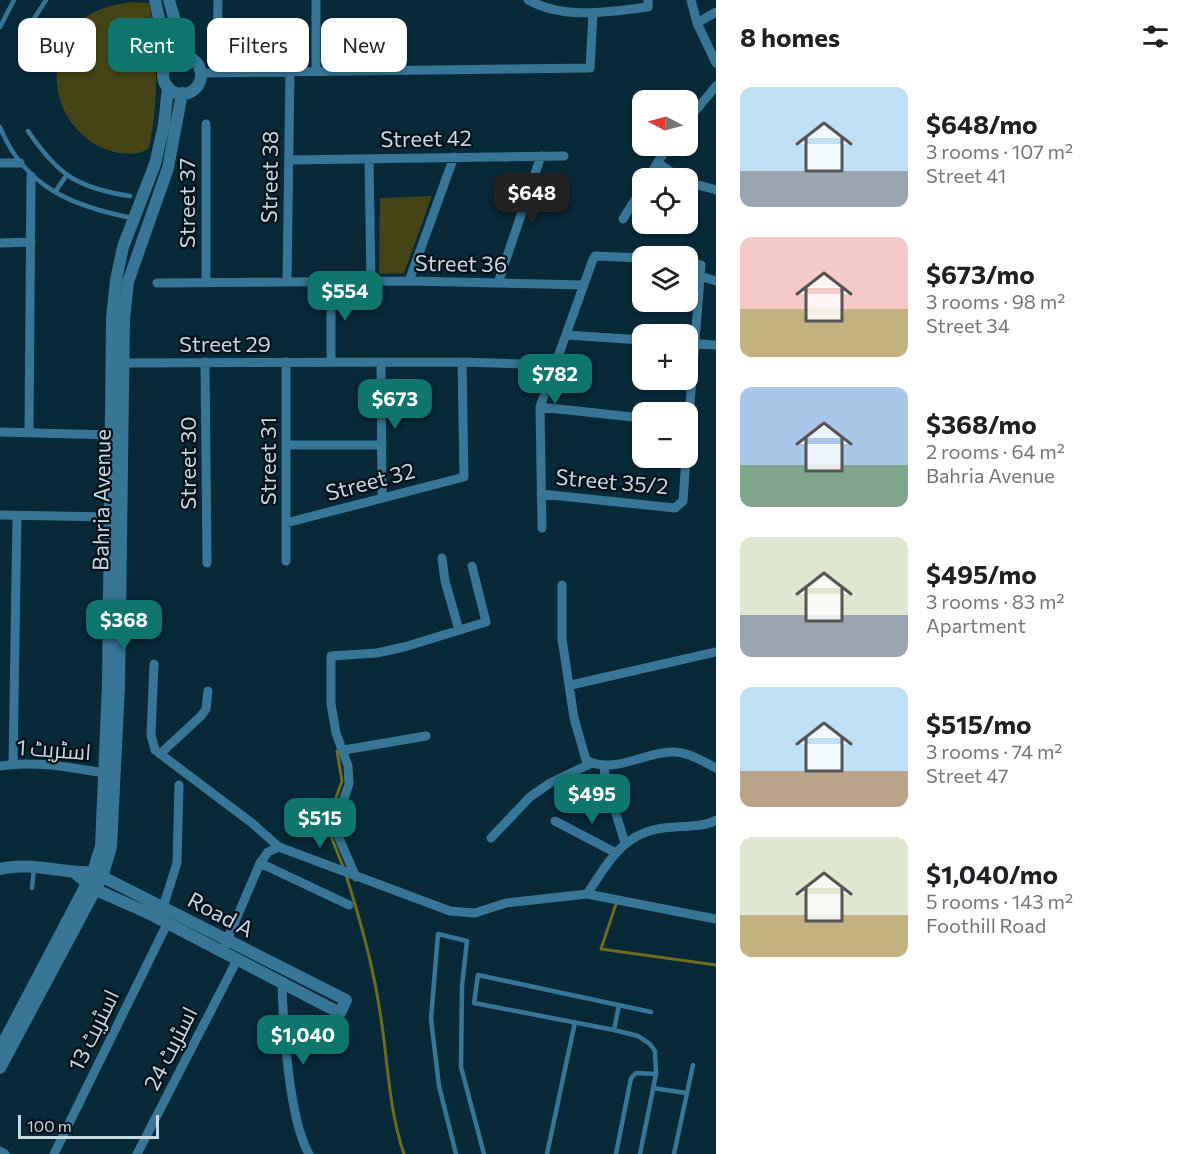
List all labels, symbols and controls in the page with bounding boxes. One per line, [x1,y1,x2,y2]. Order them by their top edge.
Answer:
chip: Buy [18,18,96,72]
chip: Rent [108,18,195,72]
chip: Filters [207,18,309,72]
chip: New [321,18,407,72]
icon: filters [1139,20,1172,53]
text: 8 homes [740,21,840,52]
north arrow [632,90,698,156]
map controls [632,90,698,468]
text: $648/mo [926,108,1038,139]
icon: home [788,111,860,183]
street label: Street 42 [380,124,472,152]
street label: Street 38 [255,131,283,223]
text: 3 rooms · 107 m² [926,139,1073,163]
street label: Street 37 [173,158,200,248]
text: Street 41 [926,163,1006,187]
button: locate [632,168,698,234]
pin: $648 [496,173,568,224]
text: $648 [508,180,556,204]
button: layers [632,246,698,312]
street label: Street 36 [415,249,507,277]
text: $673/mo [926,258,1035,289]
icon: home [788,261,860,333]
pin: $554 [309,271,381,322]
text: $554 [321,278,369,302]
text: 3 rooms · 98 m² [926,289,1065,313]
text: Street 34 [926,313,1010,337]
button: + [632,324,698,390]
street label: Street 29 [179,330,271,357]
pin: $782 [519,354,591,405]
text: $782 [532,361,578,385]
pin: $673 [359,379,431,430]
text: $673 [372,386,418,410]
button: − [632,402,698,468]
text: $368/mo [926,408,1037,439]
icon: home [788,411,860,483]
street label: Street 30 [174,416,201,510]
street label: Street 31 [254,417,281,505]
street label: Bahria Avenue [86,429,116,571]
text: 2 rooms · 64 m² [926,439,1065,463]
street label: Street 32 [323,456,417,506]
street label: Street 35/2 [554,463,670,499]
text: Bahria Avenue [926,463,1055,487]
text: $495/mo [926,558,1037,589]
icon: home [788,561,860,633]
text: 3 rooms · 83 m² [926,589,1065,613]
pin: $368 [88,600,160,651]
text: $368 [100,607,148,631]
text: Apartment [926,613,1026,637]
text: $515/mo [926,708,1032,739]
icon: home [788,711,860,783]
street label: اسٹریٹ 1 [16,733,92,765]
text: 3 rooms · 74 m² [926,739,1062,763]
text: Street 47 [926,763,1009,787]
pin: $495 [556,774,628,825]
text: $495 [568,781,616,805]
pin: $515 [284,798,356,849]
text: $515 [298,805,342,829]
text: $1,040/mo [926,858,1058,889]
icon: home [788,861,860,933]
street label: Road A [183,885,259,943]
text: 5 rooms · 143 m² [926,889,1073,913]
text: Foothill Road [926,913,1046,937]
street label: اسٹریٹ 13 [62,985,124,1075]
street label: اسٹریٹ 24 [137,1002,203,1094]
pin: $1,040 [254,1015,352,1066]
text: $1,040 [271,1022,335,1046]
scale bar [18,1112,159,1140]
text: 100 m [27,1116,72,1135]

